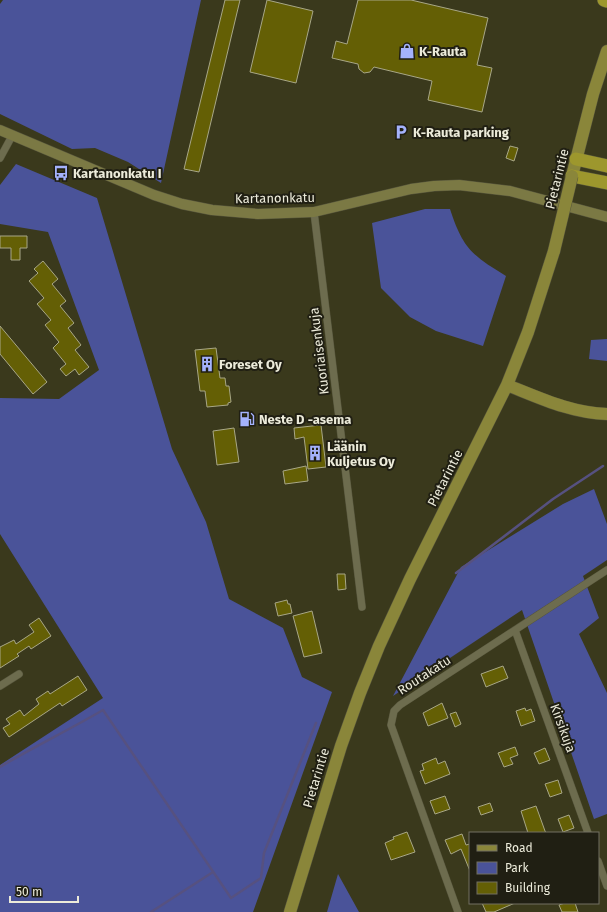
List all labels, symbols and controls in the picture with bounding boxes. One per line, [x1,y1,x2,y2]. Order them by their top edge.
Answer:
shop icon: K-Rauta [398,42,416,60]
place label: K-Rauta [419,44,466,59]
parking icon: K-Rauta parking [392,123,410,141]
place label: K-Rauta parking [413,125,510,140]
street label: Pietarintie [542,147,572,211]
bus stop icon: Kartanonkatu I [52,164,70,182]
place label: Kartanonkatu I [73,166,161,181]
street label: Kartanonkatu [235,190,315,206]
street label: Kuoriaisenkuja [306,307,332,395]
building icon: Foreset Oy [198,355,216,373]
place label: Foreset Oy [219,357,282,372]
fuel station icon: Neste D -asema [238,410,256,428]
place label: Neste D -asema [259,412,351,427]
place label: Läänin Kuljetus Oy [327,439,395,469]
building icon: Läänin Kuljetus Oy [306,444,324,462]
street label: Pietarintie [424,447,466,509]
street label: Routakatu [395,652,453,698]
street label: Kirsikuja [547,702,579,754]
street label: Pietarintie [300,746,332,810]
legend [469,832,599,904]
text: Road [505,841,533,855]
text: Park [505,861,529,875]
scale bar [10,878,78,904]
text: Building [505,881,551,895]
text: 50 m [16,885,42,899]

